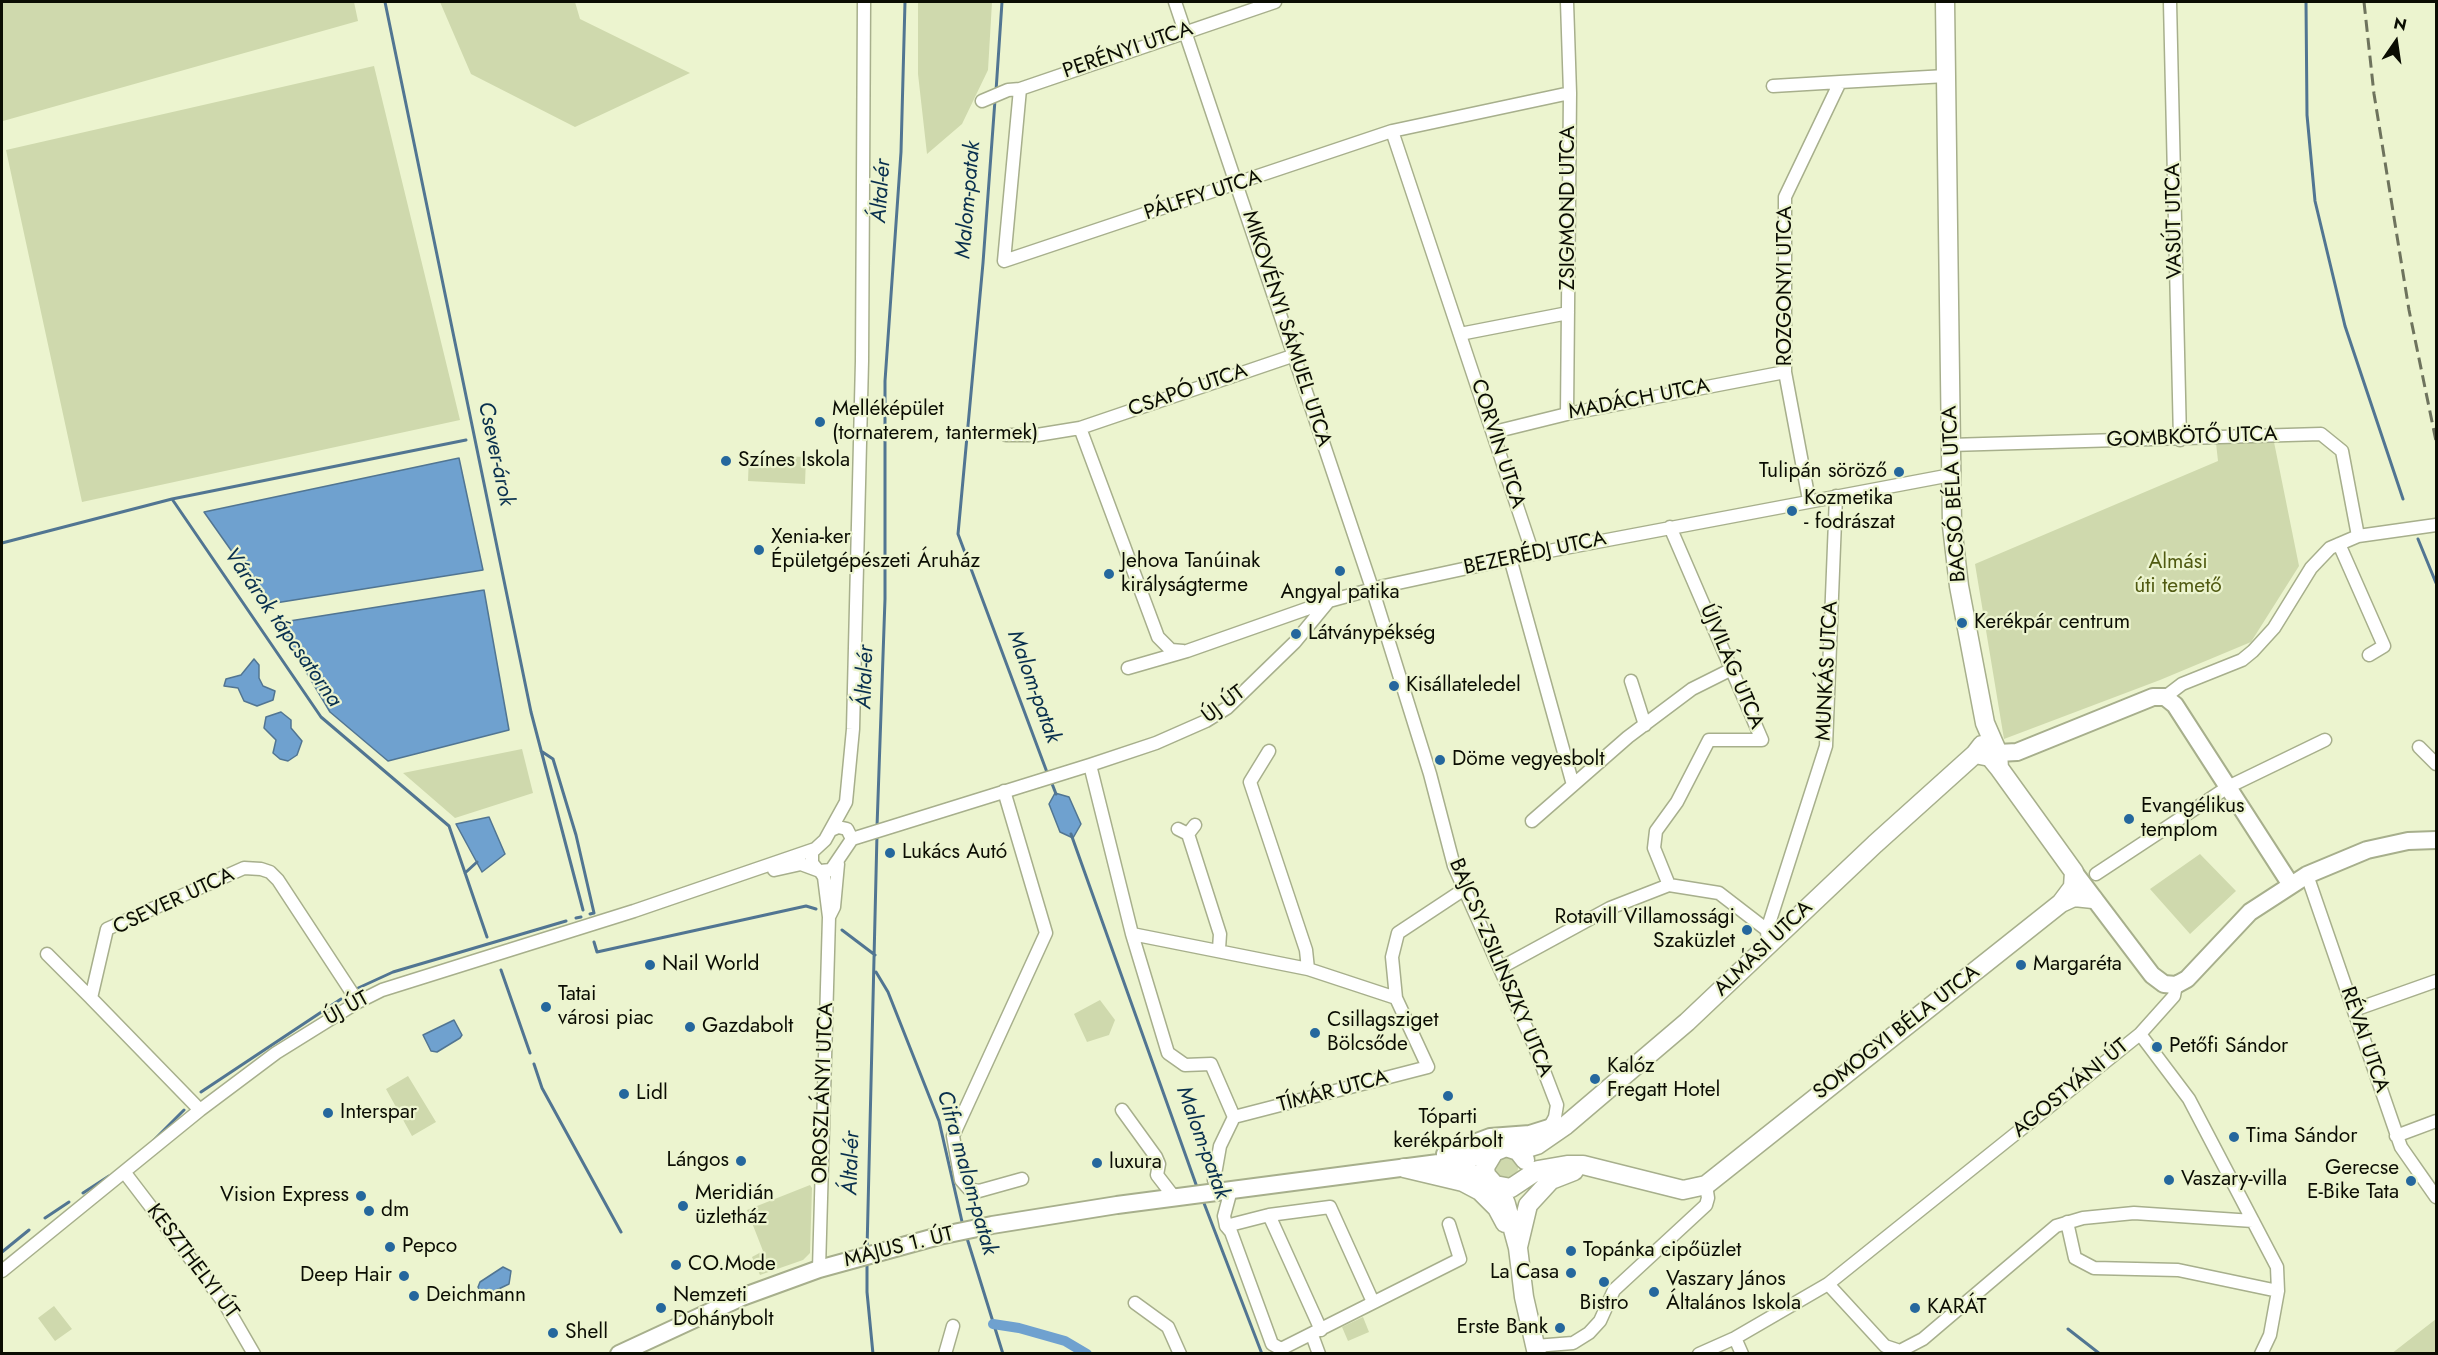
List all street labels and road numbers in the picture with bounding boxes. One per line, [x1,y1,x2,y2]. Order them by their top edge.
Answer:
street label: PERÉNYI UTCA [1060,17,1196,85]
street label: ZSIGMOND UTCA [1556,126,1582,290]
street label: VASÚT UTCA [2161,163,2189,279]
street label: PÁLFFY UTCA [1141,165,1265,227]
street label: ROZGONYI UTCA [1773,206,1799,366]
street label: MIKOVÉNYI SÁMUEL UTCA [1236,208,1336,450]
street label: CSAPÓ UTCA [1125,359,1251,423]
street label: MADÁCH UTCA [1566,374,1712,426]
street label: CORVIN UTCA [1464,376,1530,512]
street label: BACSÓ BÉLA UTCA [1938,405,1972,583]
street label: GOMBKÖTŐ UTCA [2106,422,2278,454]
street label: BEZERÉDJ UTCA [1461,527,1609,581]
street label: ÚJVILÁG UTCA [1693,601,1769,733]
street label: MUNKÁS UTCA [1812,601,1844,741]
street label: ÚJ ÚT [1197,681,1251,729]
street label: BAJCSY-ZSILINSZKY UTCA [1443,855,1557,1081]
street label: CSEVER UTCA [109,863,239,941]
street label: ALMÁSI UTCA [1710,896,1818,1002]
street label: SOMOGYI BÉLA UTCA [1809,960,1985,1106]
street label: RÉVAI UTCA [2334,984,2394,1096]
street label: ÚJ ÚT [320,986,374,1032]
street label: OROSZLÁNYI UTCA [808,1002,840,1184]
street label: AGOSTYÁNI ÚT [2008,1034,2134,1144]
street label: TÍMÁR UTCA [1275,1065,1391,1119]
street label: KESZTHELYI ÚT [141,1200,243,1324]
street label: MÁJUS 1. ÚT [842,1222,956,1274]

